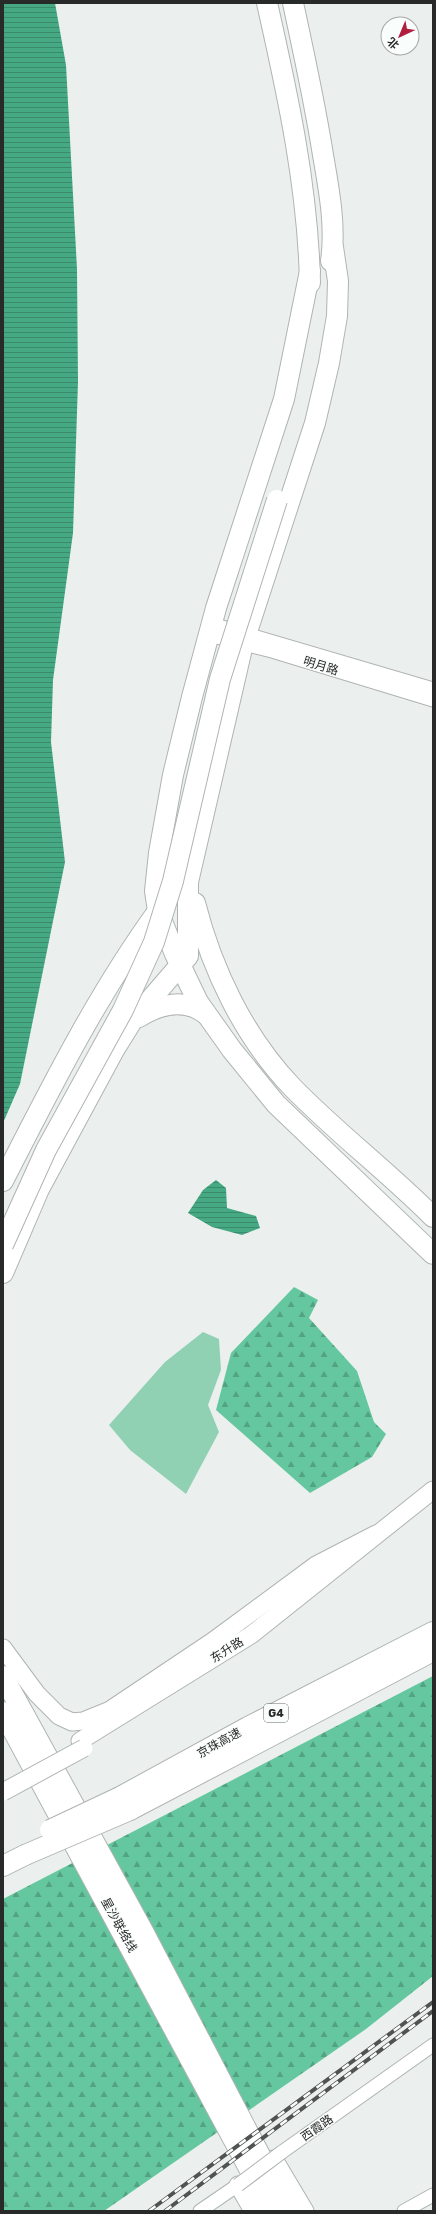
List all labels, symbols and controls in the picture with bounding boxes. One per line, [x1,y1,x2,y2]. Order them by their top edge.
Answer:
north arrow [380,16,420,56]
text: 北 [385,34,402,51]
street label: 明月路 [302,654,340,678]
street label: 东升路 [208,1635,246,1665]
road number: G4 [264,1704,288,1722]
street label: 京珠高速 [195,1725,243,1761]
street label: 星沙联络线 [98,1895,140,1955]
street label: 西霞路 [298,2112,336,2144]

